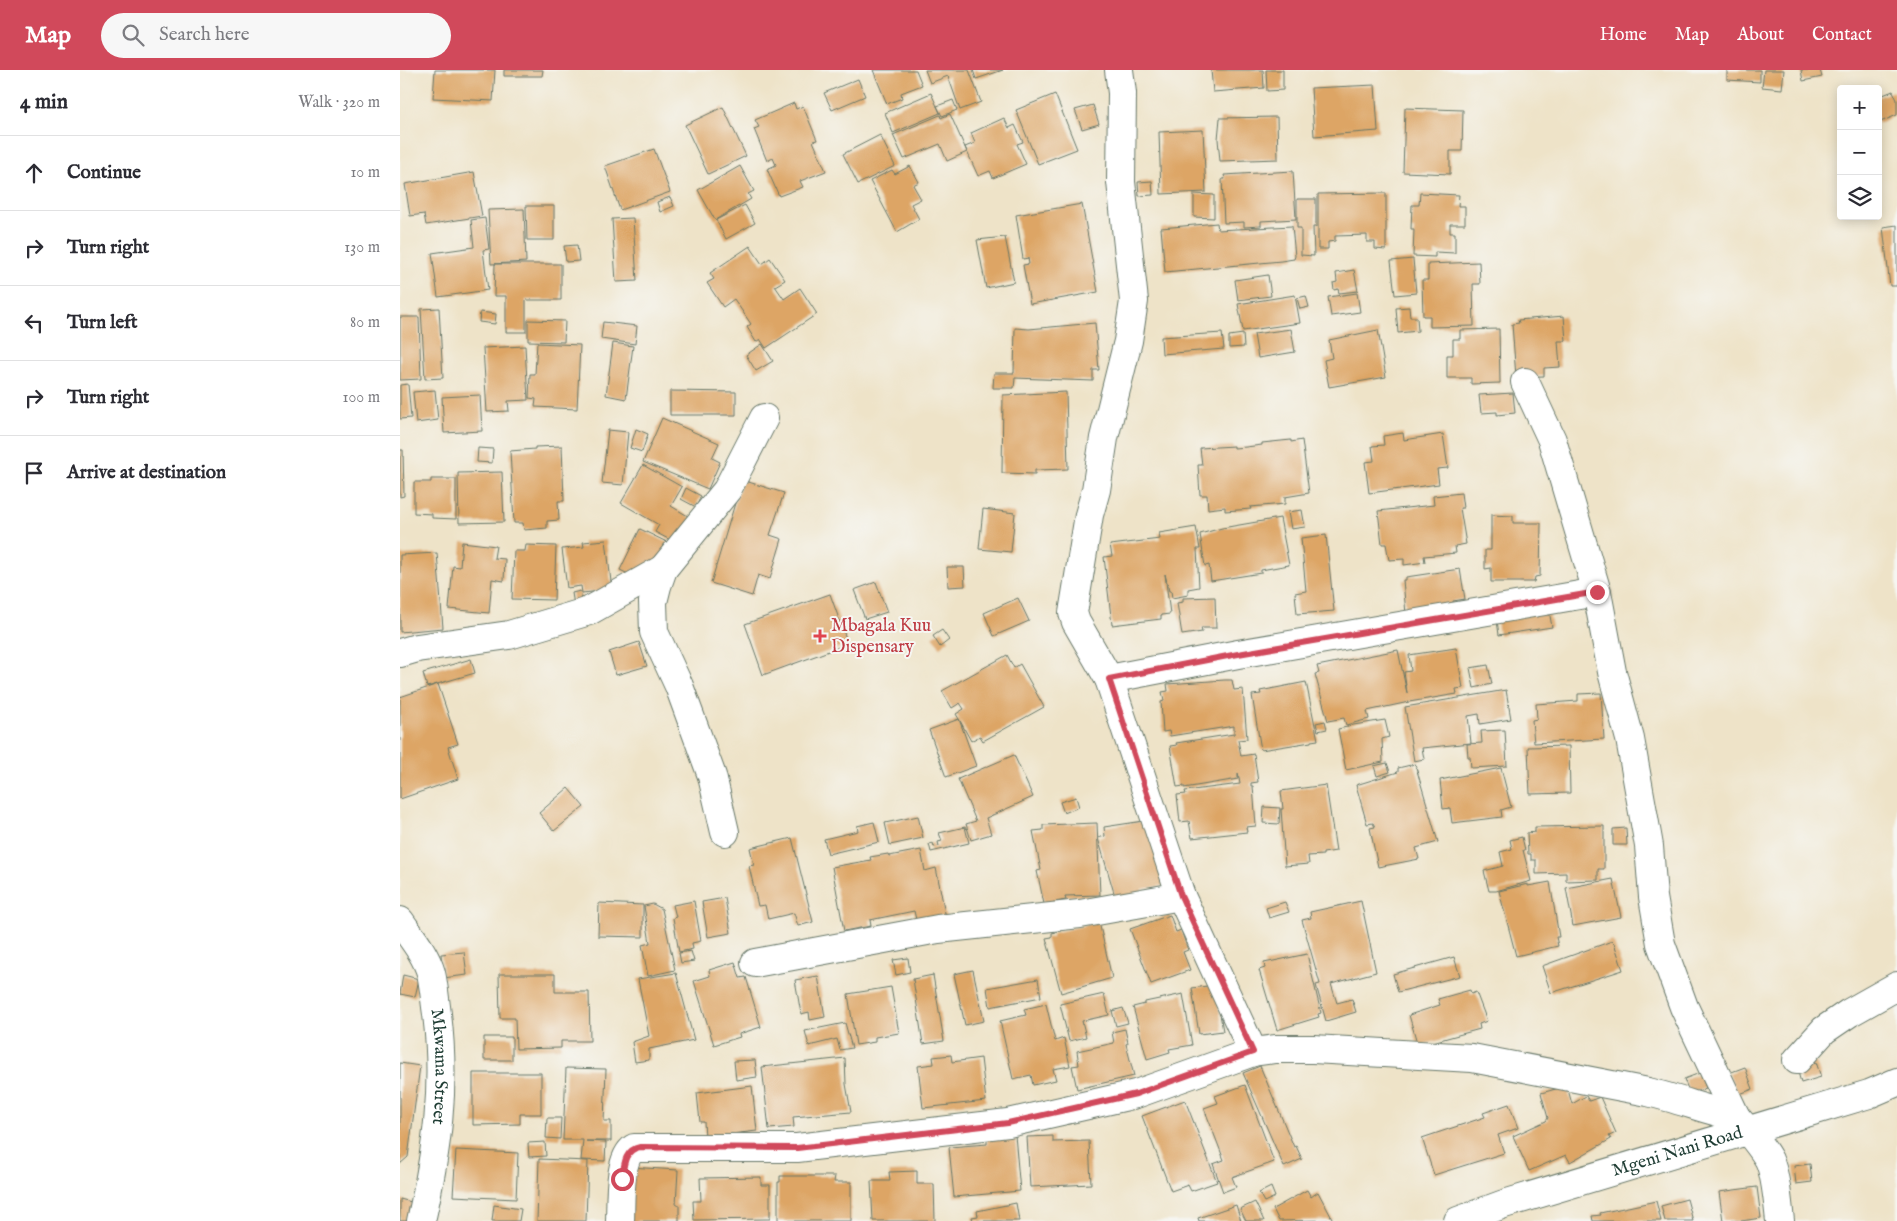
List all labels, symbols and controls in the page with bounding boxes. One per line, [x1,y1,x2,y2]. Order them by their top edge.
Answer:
search box [101,13,451,58]
text: Map [25,20,71,51]
icon: search [119,21,147,49]
text: Search here [159,23,250,47]
text: Home [1600,24,1647,47]
text: Map [1675,24,1709,47]
text: About [1737,24,1784,47]
text: Contact [1812,24,1872,47]
map controls [1837,85,1882,220]
button: + [1837,85,1882,130]
text: 4 min [20,89,68,116]
text: Walk · 320 m [298,93,380,113]
button: − [1837,130,1882,175]
icon: ahead [20,159,48,187]
text: Continue [67,161,141,185]
text: 10 m [350,163,380,183]
button: layers [1837,175,1882,220]
icon: right [20,234,48,262]
text: Turn right [67,236,149,260]
text: 130 m [344,238,380,258]
icon: left [20,309,48,337]
text: Turn left [67,311,138,335]
text: 80 m [350,313,380,333]
icon: right [20,384,48,412]
text: Turn right [67,386,149,410]
text: 100 m [343,388,380,408]
icon: arrive [20,459,48,487]
text: Arrive at destination [67,461,226,485]
route end [1586,581,1609,604]
place label: Mbagala Kuu Dispensary [831,615,931,659]
marker: Mbagala Kuu Dispensary [813,629,827,643]
street label: Mkwama Street [425,1007,452,1126]
street label: Mgeni Nani Road [1609,1121,1746,1182]
route start [611,1168,634,1191]

